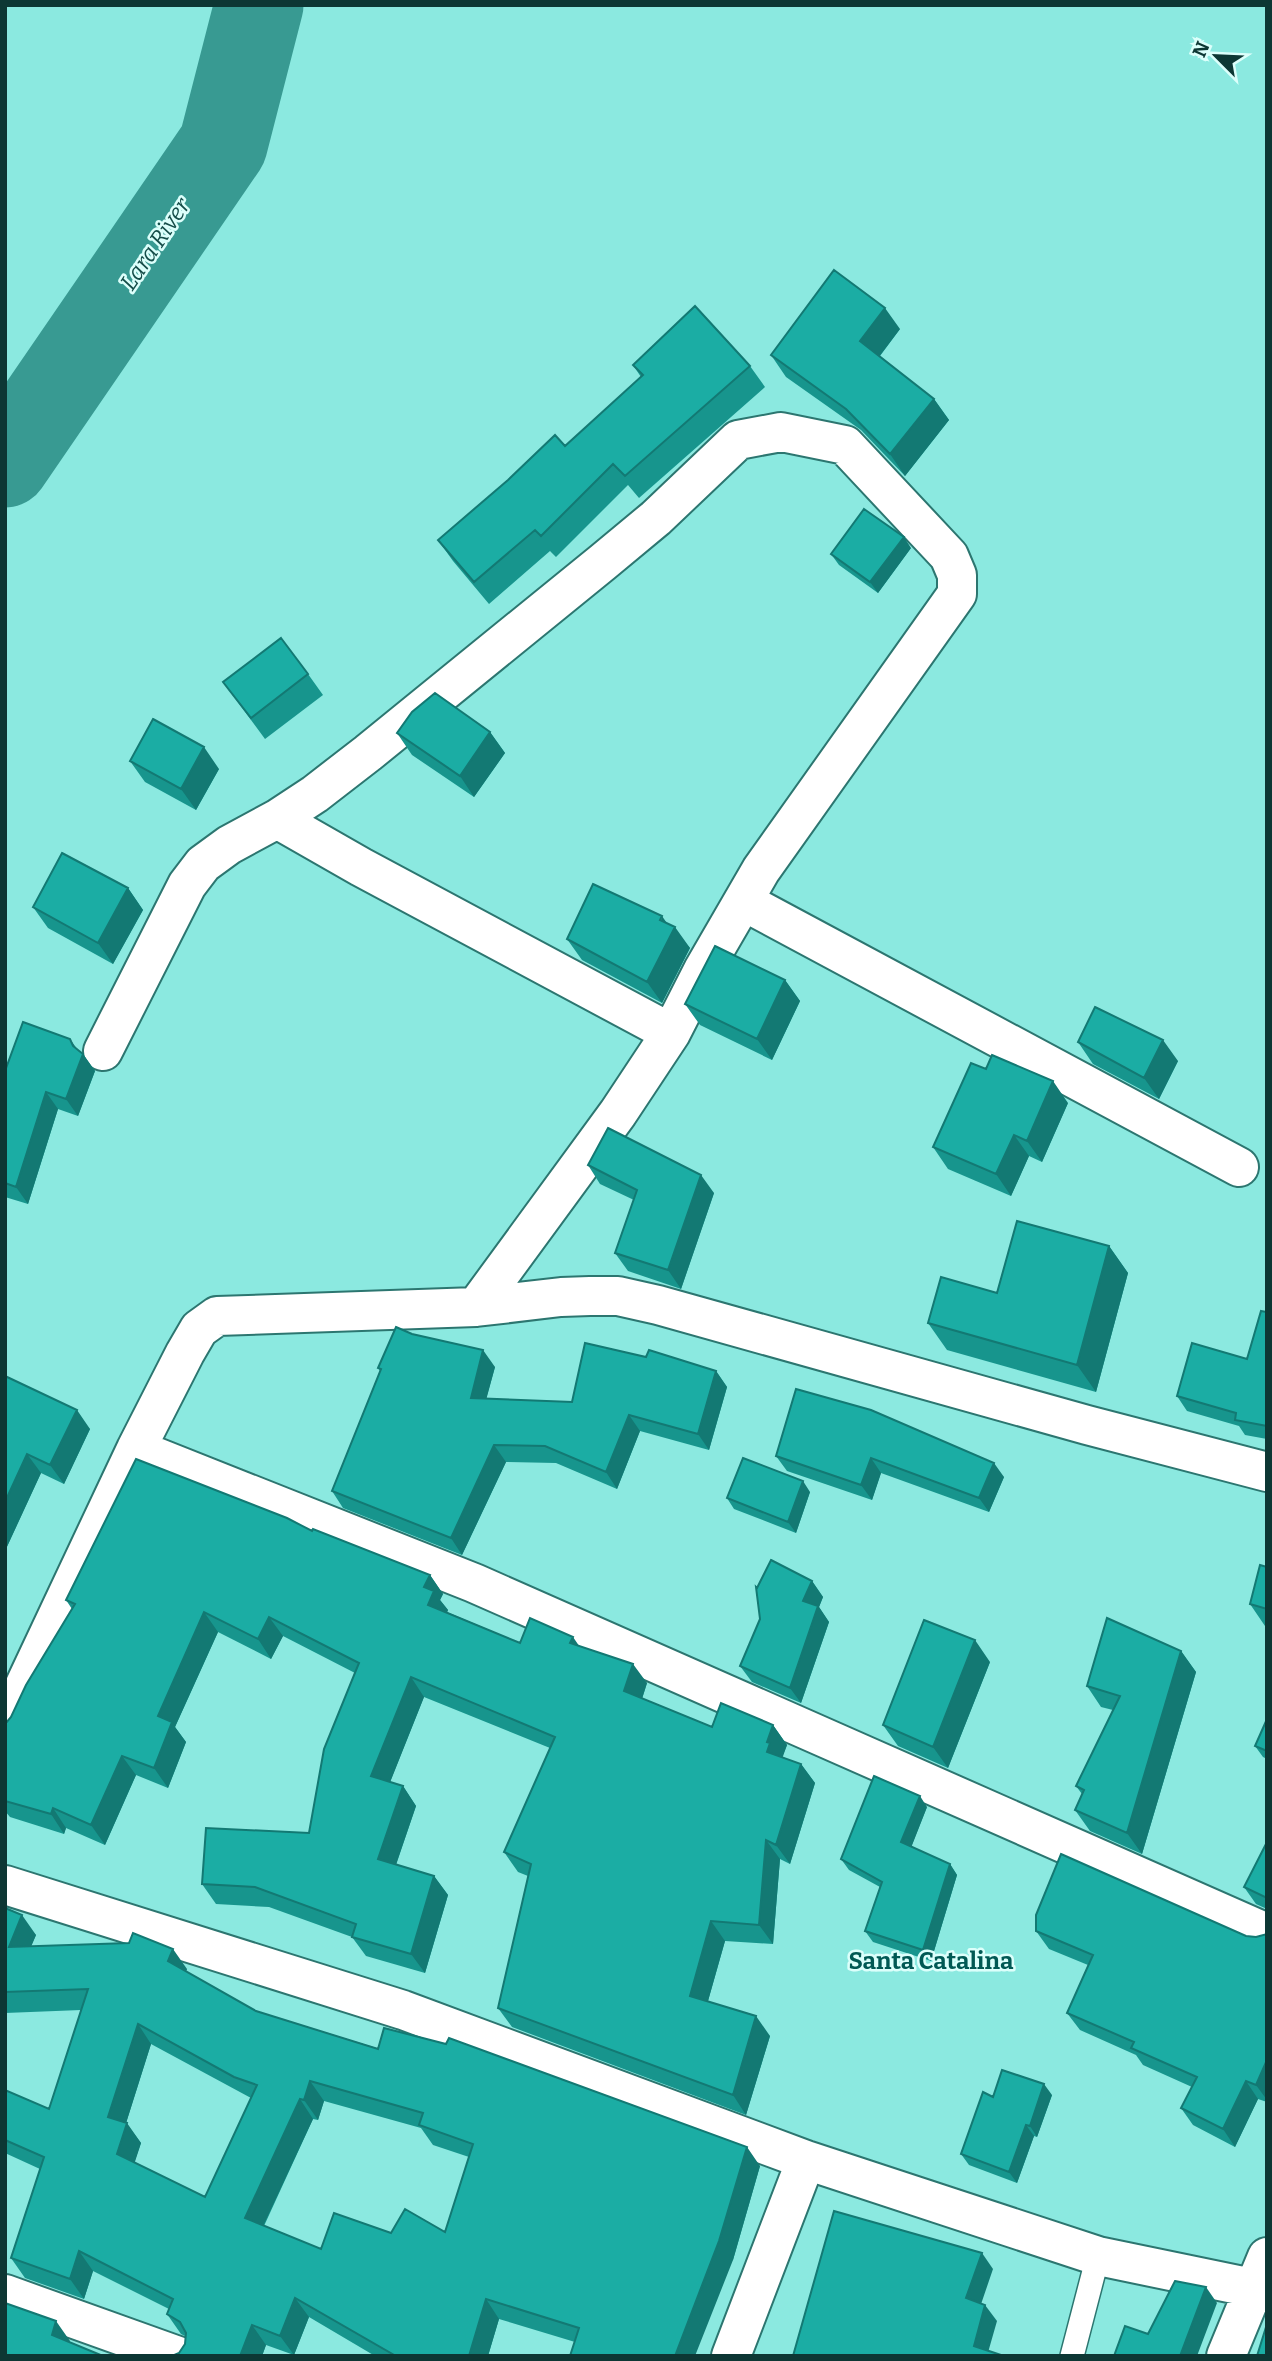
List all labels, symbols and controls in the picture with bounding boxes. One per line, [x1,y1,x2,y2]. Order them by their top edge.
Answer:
north arrow [1181,21,1251,91]
text: N [1187,38,1215,61]
water label: Lara River [114,191,197,295]
district label: Santa Catalina [849,1947,1014,1975]

